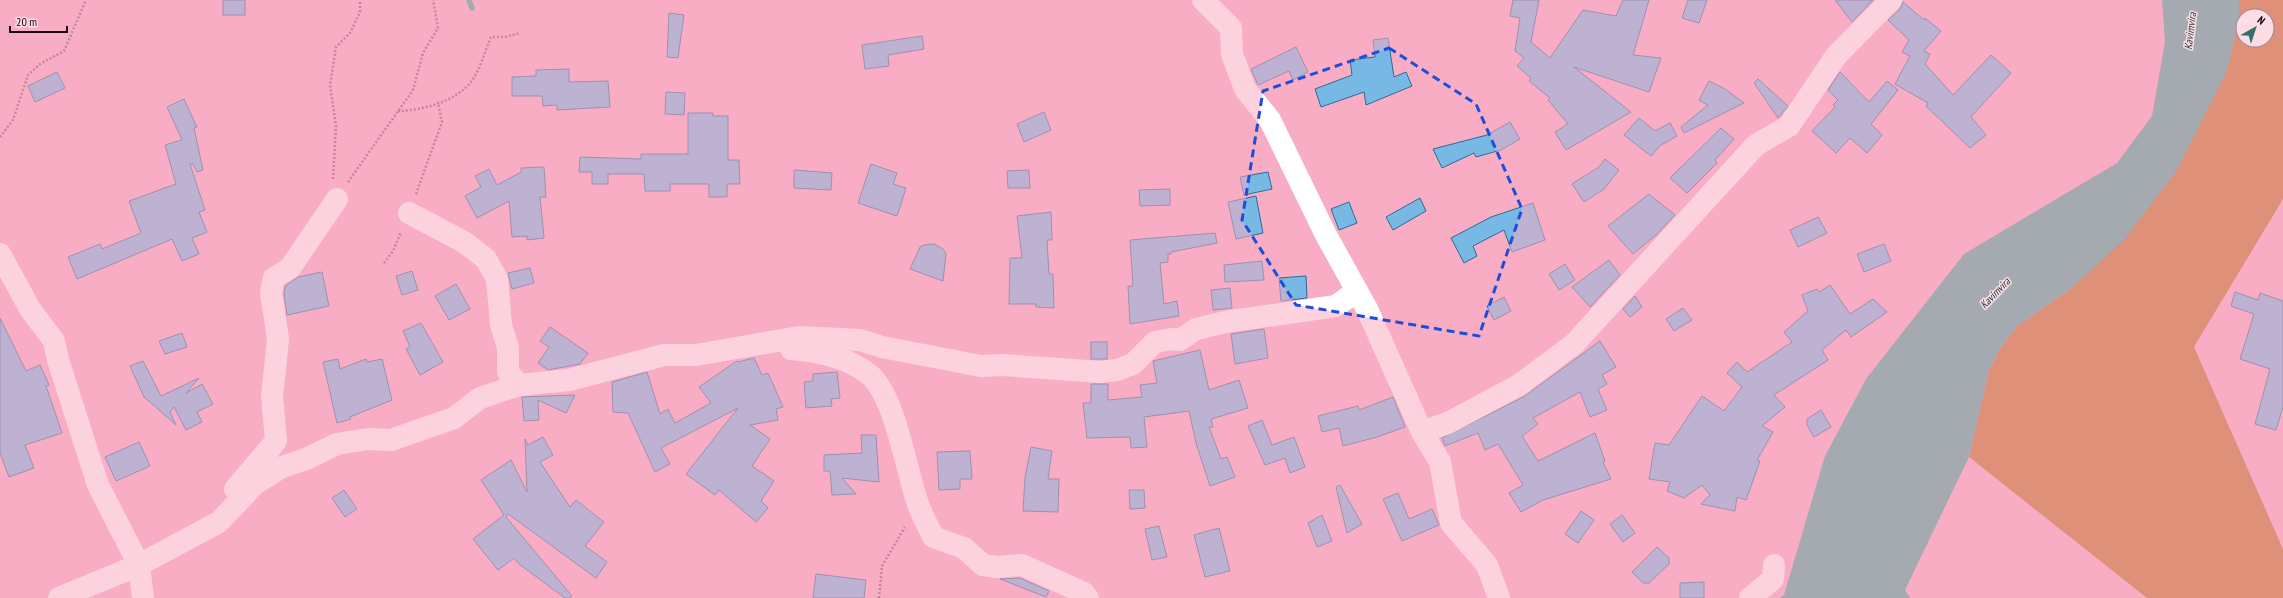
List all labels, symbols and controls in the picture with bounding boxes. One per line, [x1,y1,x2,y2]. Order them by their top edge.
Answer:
scale bar [10,8,67,34]
north arrow [2235,8,2275,48]
water label: Kavimvira [2181,11,2199,50]
text: N [2255,13,2268,28]
text: 20 m [16,14,37,29]
water label: Kavimvira [1977,274,2013,311]

